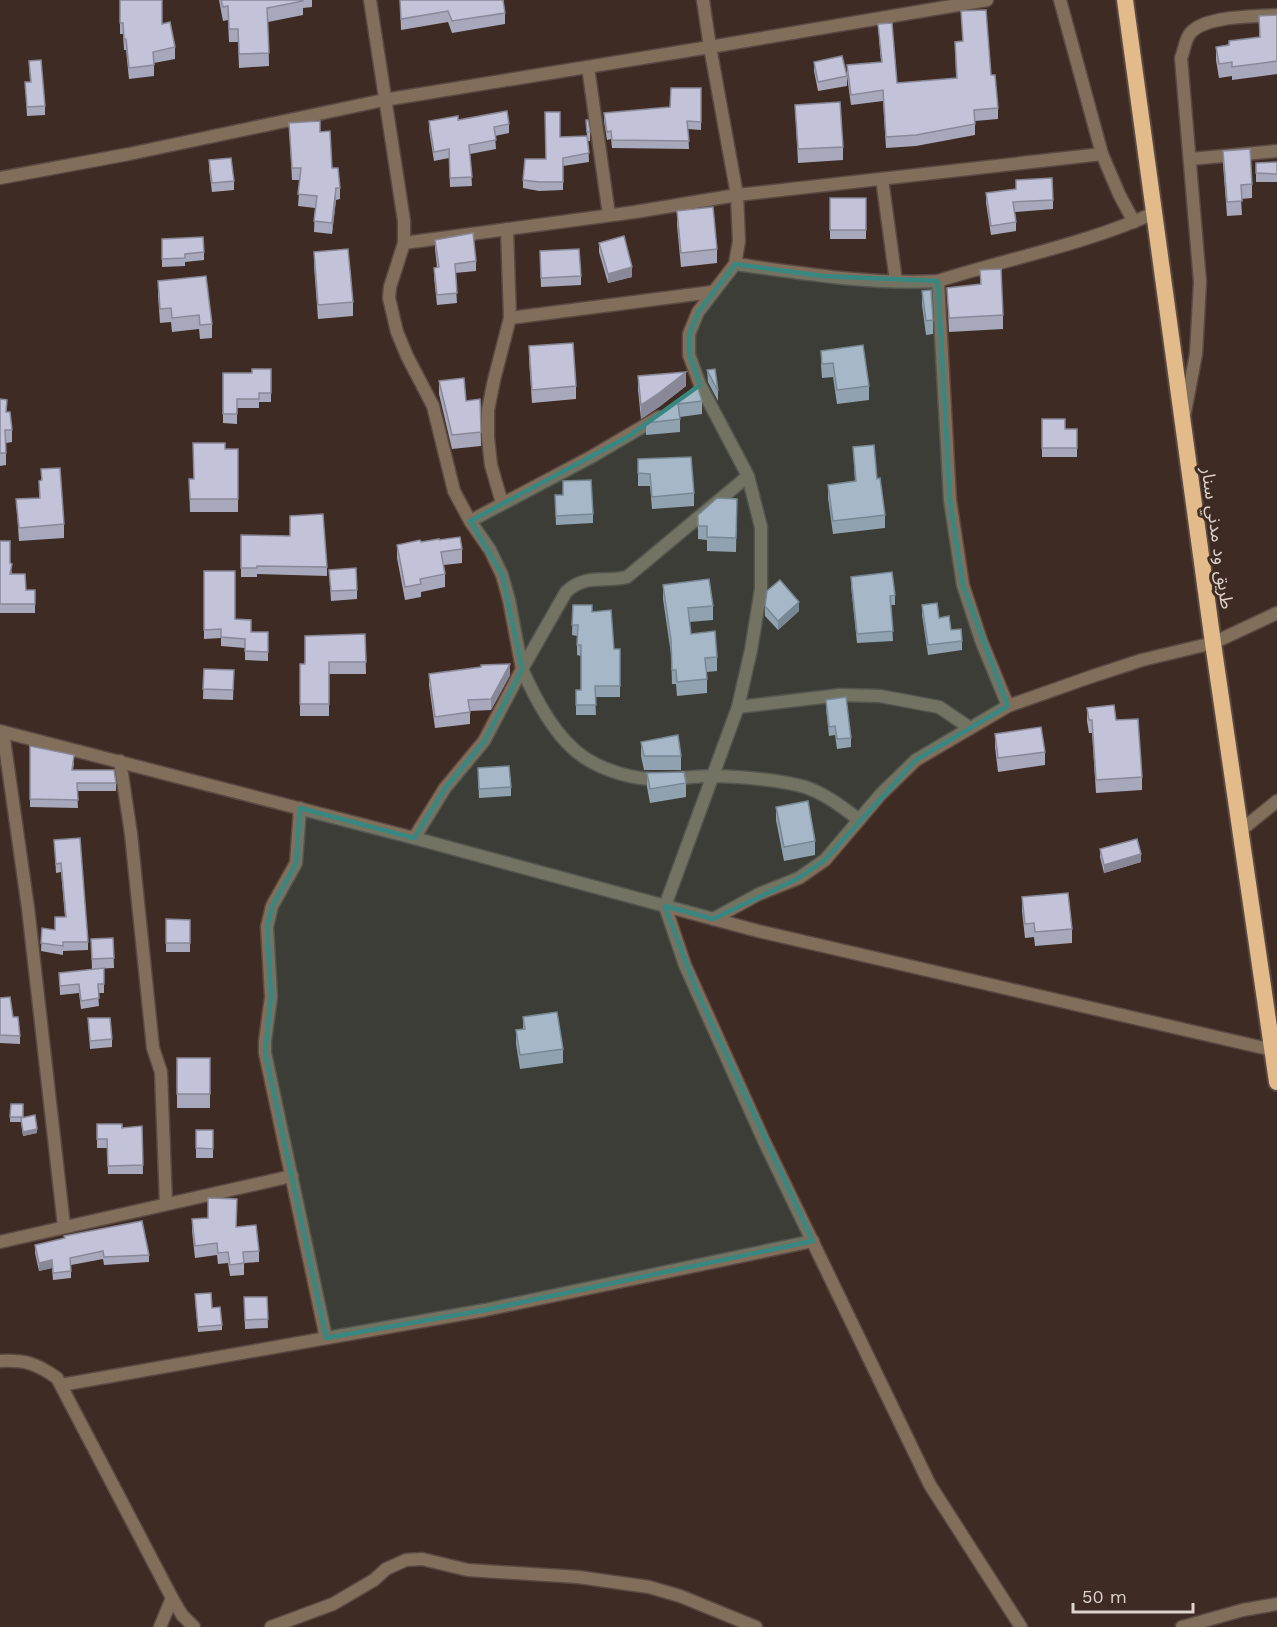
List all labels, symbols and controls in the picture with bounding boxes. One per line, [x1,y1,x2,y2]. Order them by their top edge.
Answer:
street label: طريق ود مدني سنار [1194,465,1238,611]
scale bar [1073,1576,1193,1614]
text: 50 m [1082,1586,1127,1607]

